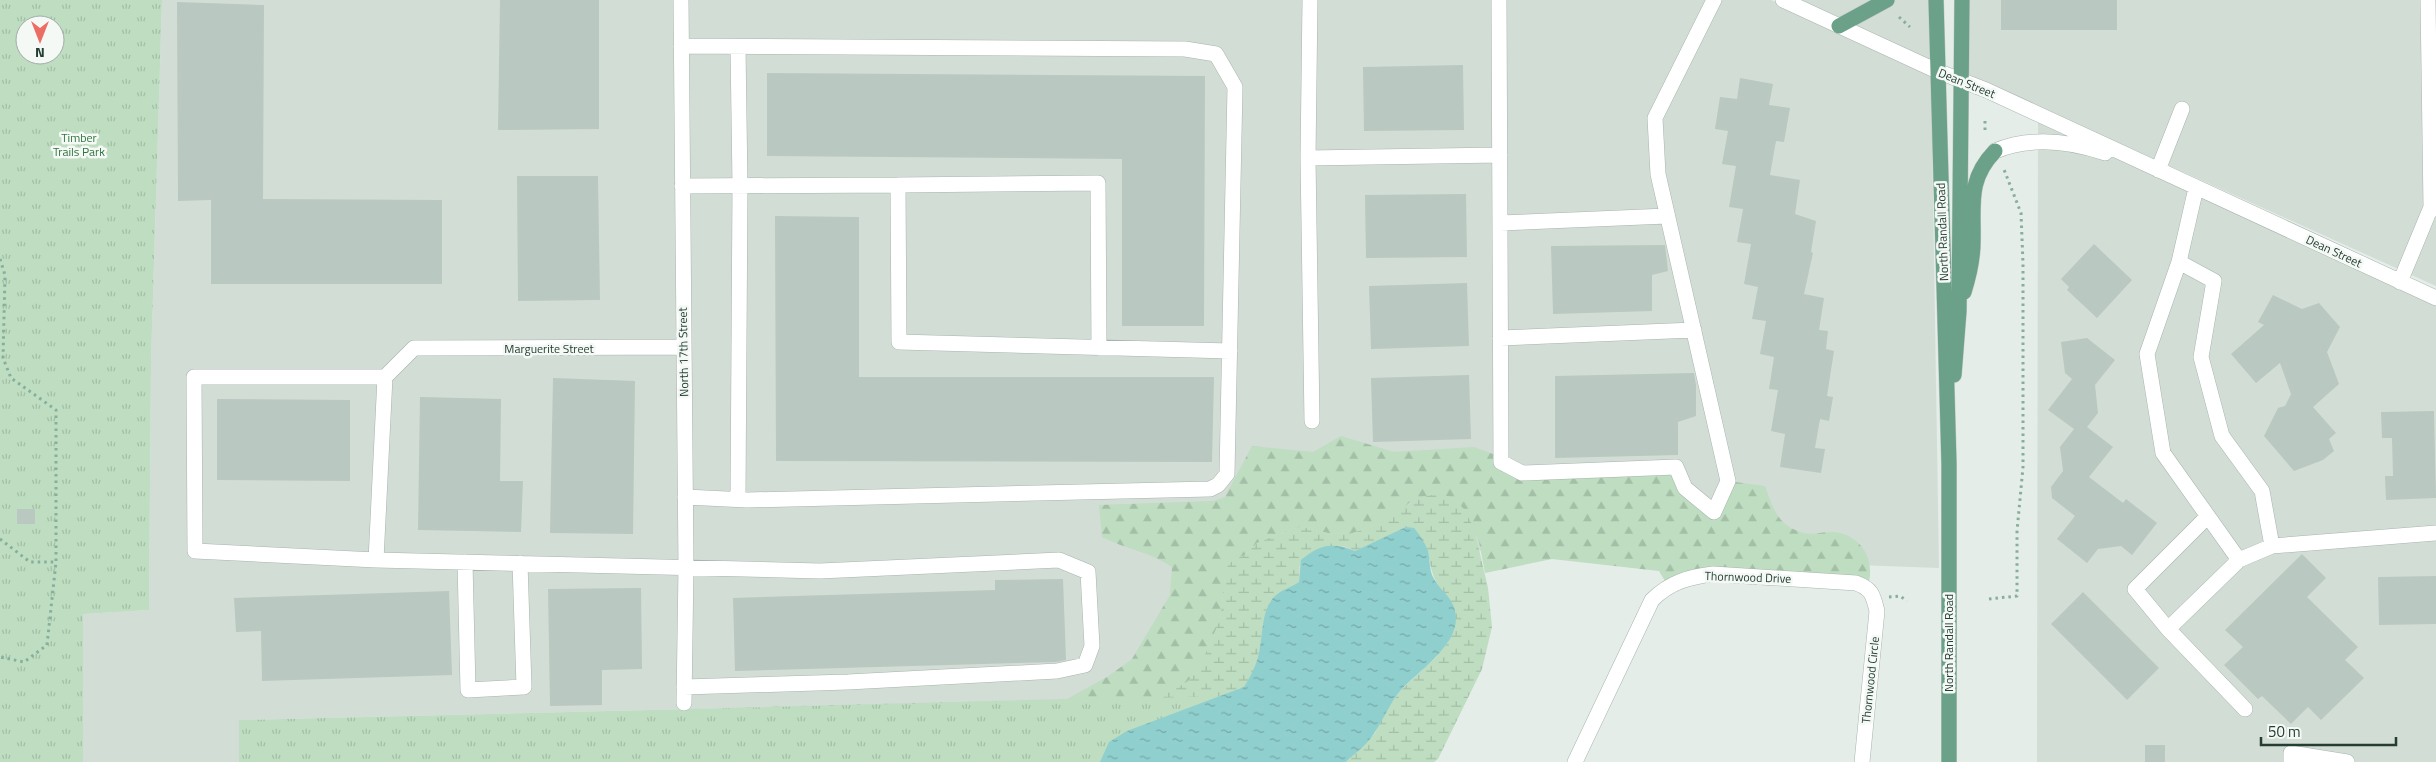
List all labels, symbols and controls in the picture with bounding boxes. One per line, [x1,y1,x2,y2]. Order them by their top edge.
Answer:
north arrow [15,15,65,65]
text: N [35,43,45,64]
street label: Dean Street [1936,63,1999,103]
park label: Timber Trails Park [53,128,105,161]
street label: North Randall Road [1931,183,1953,281]
street label: Dean Street [2303,230,2366,273]
street label: North 17th Street [673,306,693,397]
street label: Marguerite Street [504,339,594,358]
street label: Thornwood Drive [1704,566,1792,588]
street label: North Randall Road [1939,594,1958,692]
street label: Thornwood Circle [1856,635,1884,725]
scale bar [2261,714,2396,746]
text: 50 m [2268,720,2301,743]

